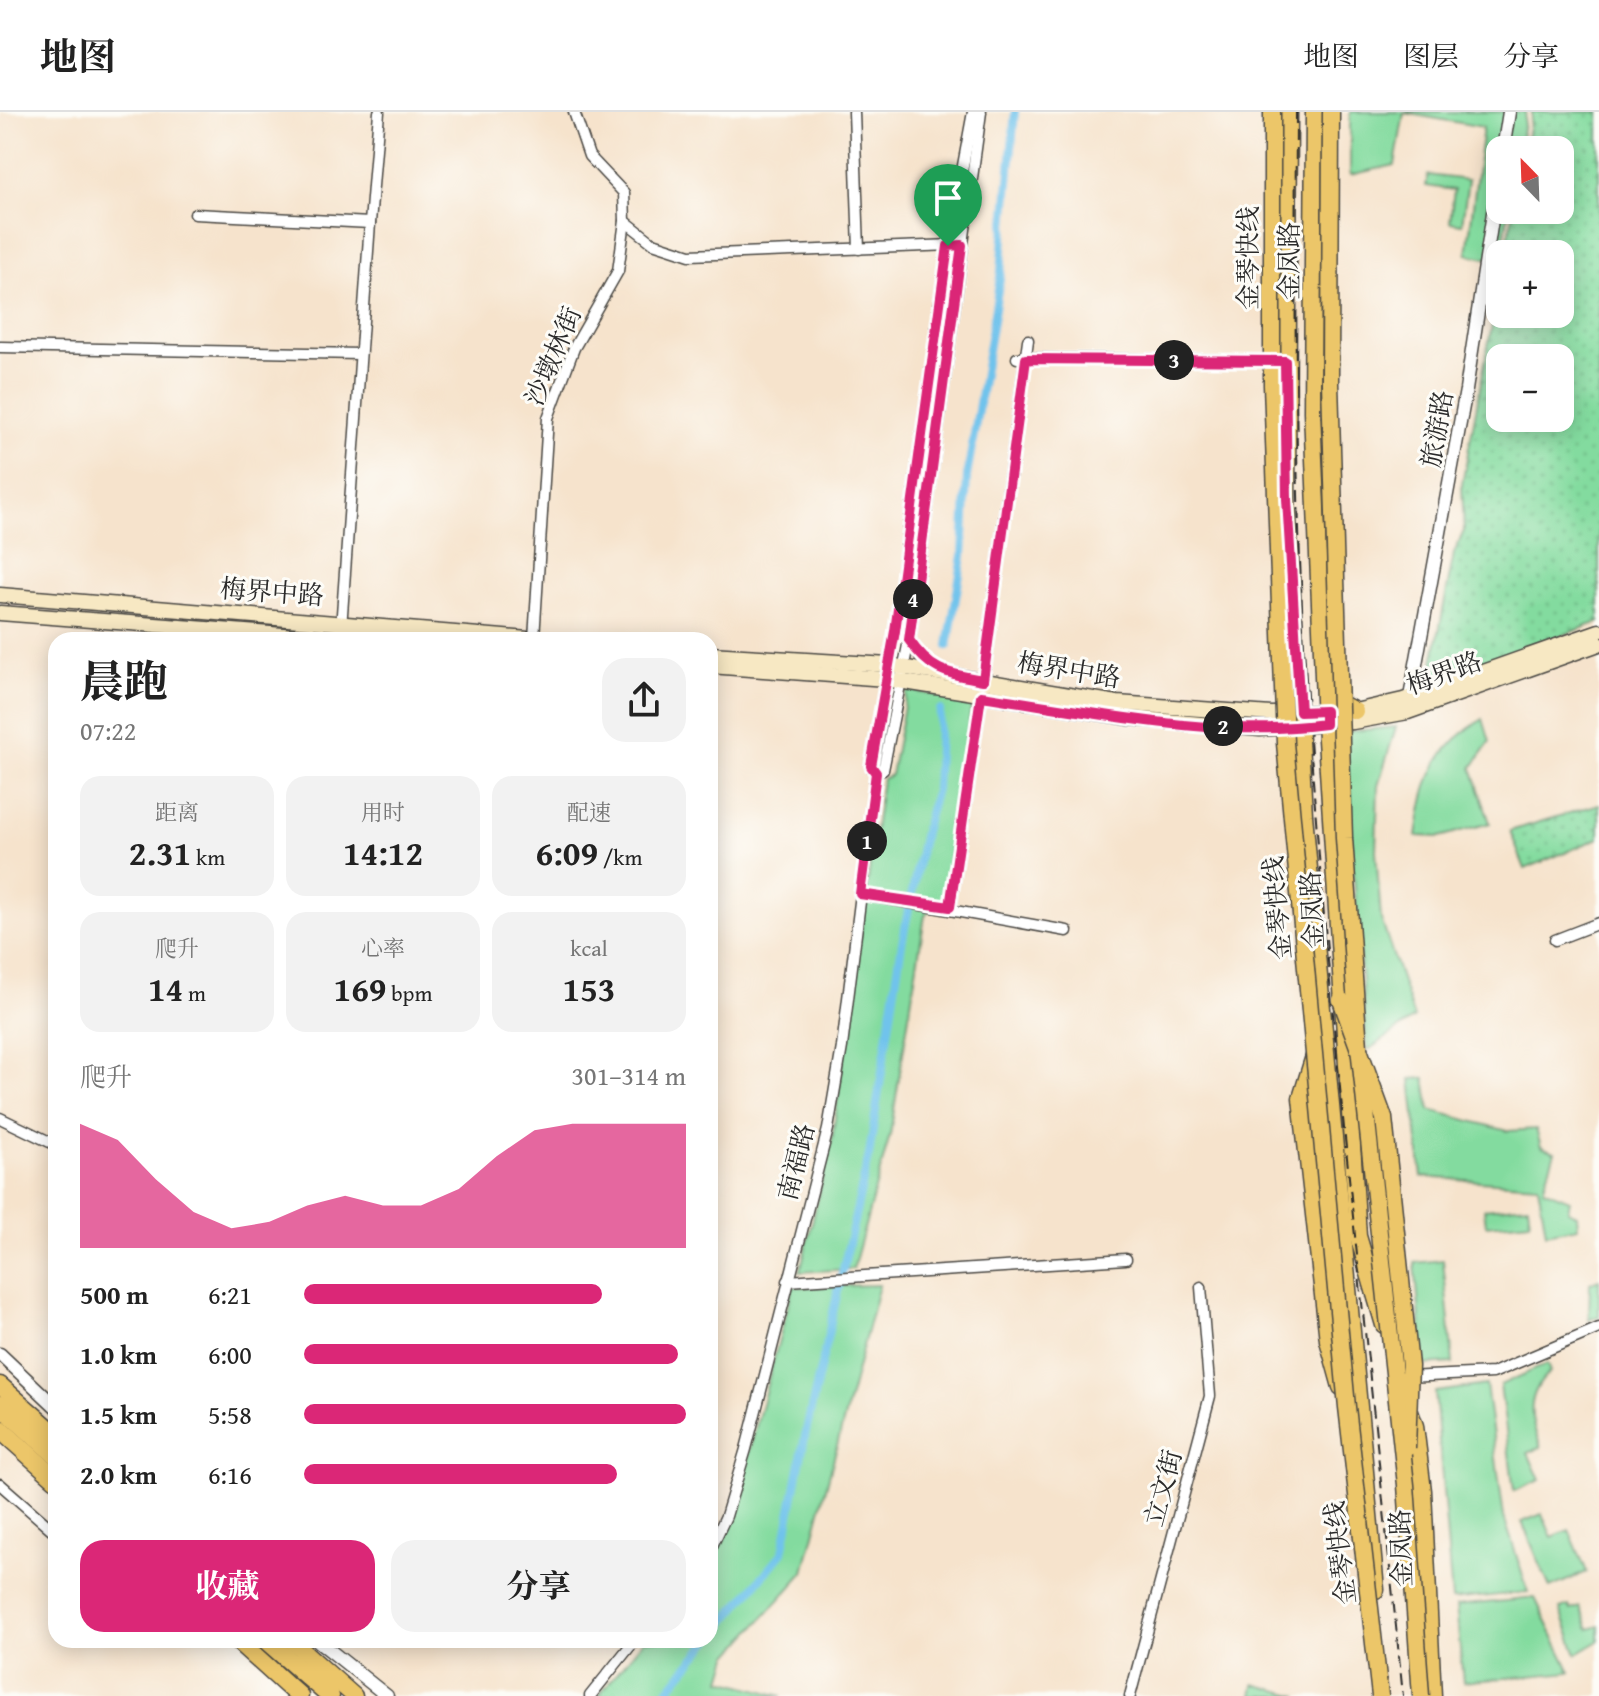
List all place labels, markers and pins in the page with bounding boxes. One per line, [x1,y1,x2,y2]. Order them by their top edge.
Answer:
pin [914,164,982,246]
pin: 3 [1154,340,1194,380]
pin: 4 [893,579,933,619]
pin: 2 [1203,706,1243,746]
pin: 1 [847,821,887,861]

